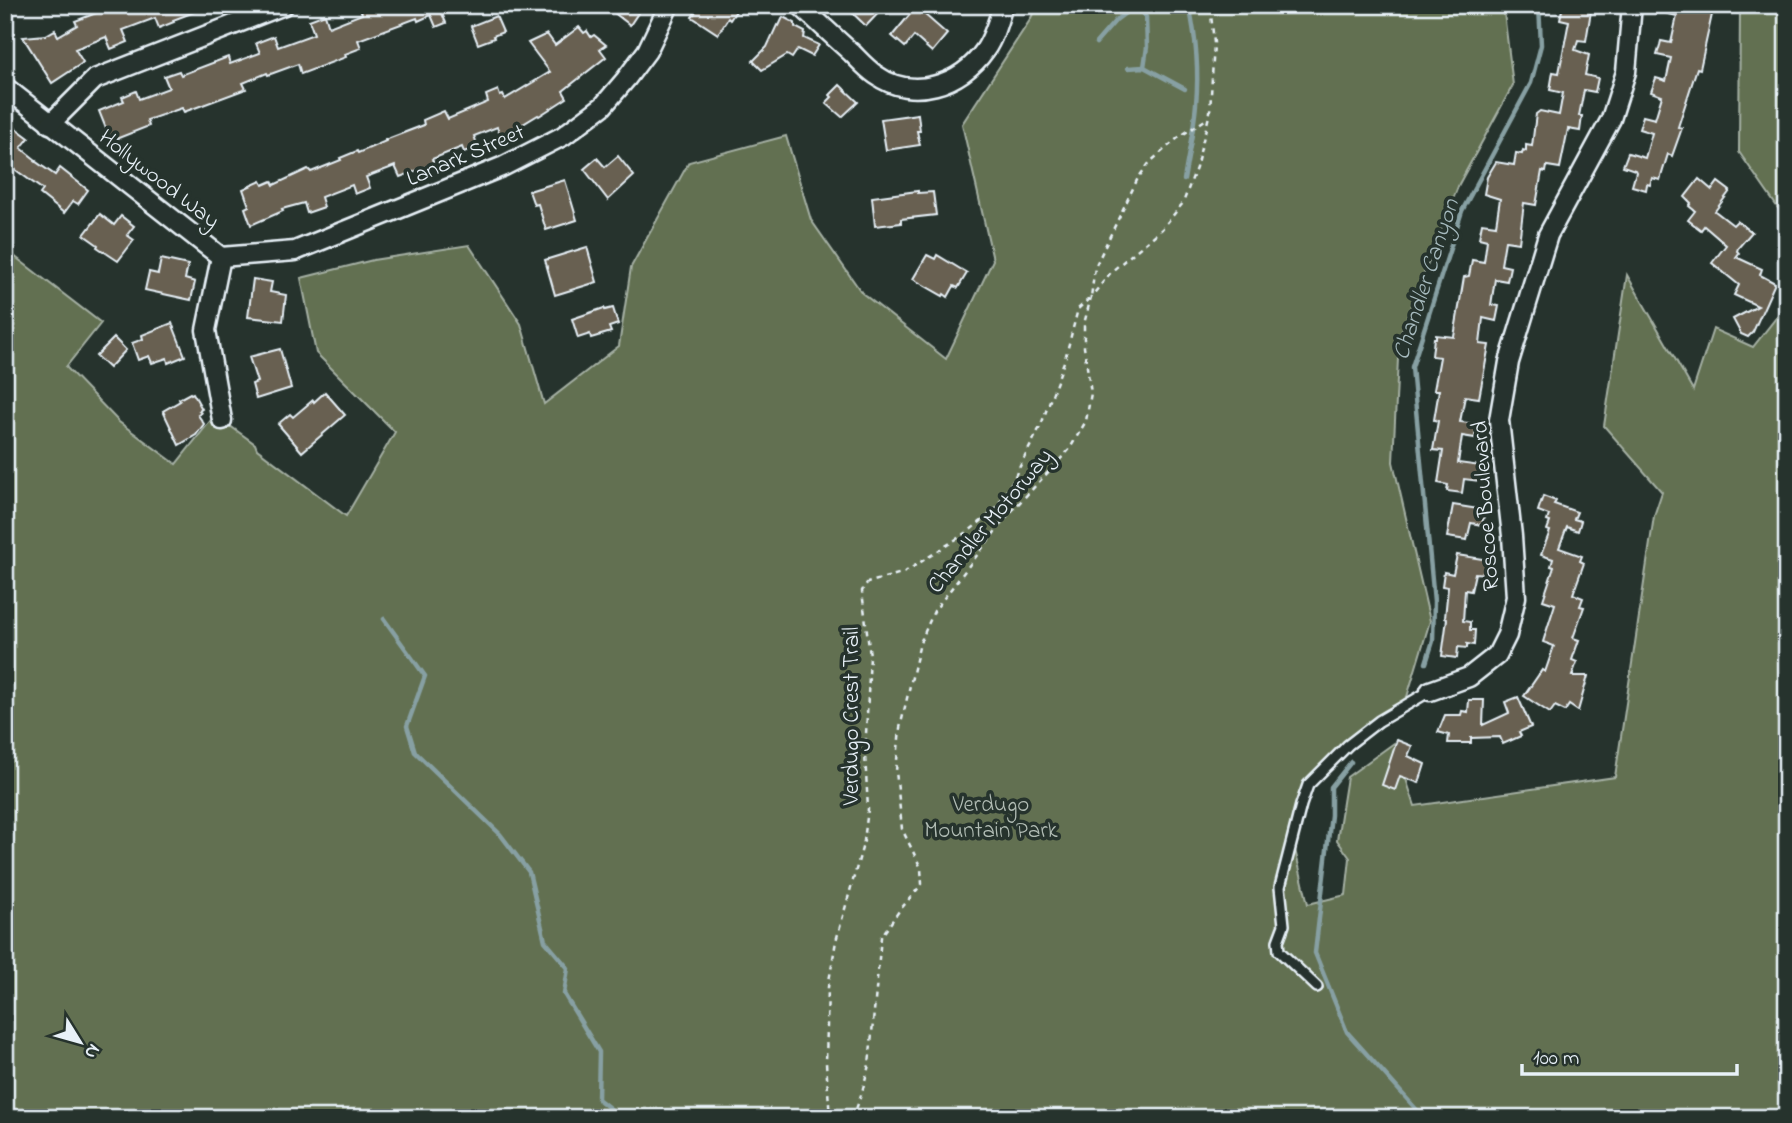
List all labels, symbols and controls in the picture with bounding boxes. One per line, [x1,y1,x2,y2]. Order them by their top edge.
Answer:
street label: Lanark Street [402,116,530,196]
street label: Hollywood Way [90,122,226,239]
water label: Chandler Canyon [1385,194,1470,365]
street label: Roscoe Boulevard [1464,419,1509,592]
street label: Chandler Motorway [920,442,1063,603]
street label: Verdugo Crest Trail [836,627,870,806]
park label: Verdugo Mountain Park [924,789,1059,848]
north arrow [46,1007,116,1078]
scale bar [1522,1032,1738,1076]
text: N [77,1037,106,1064]
text: 100 m [1533,1044,1579,1074]

